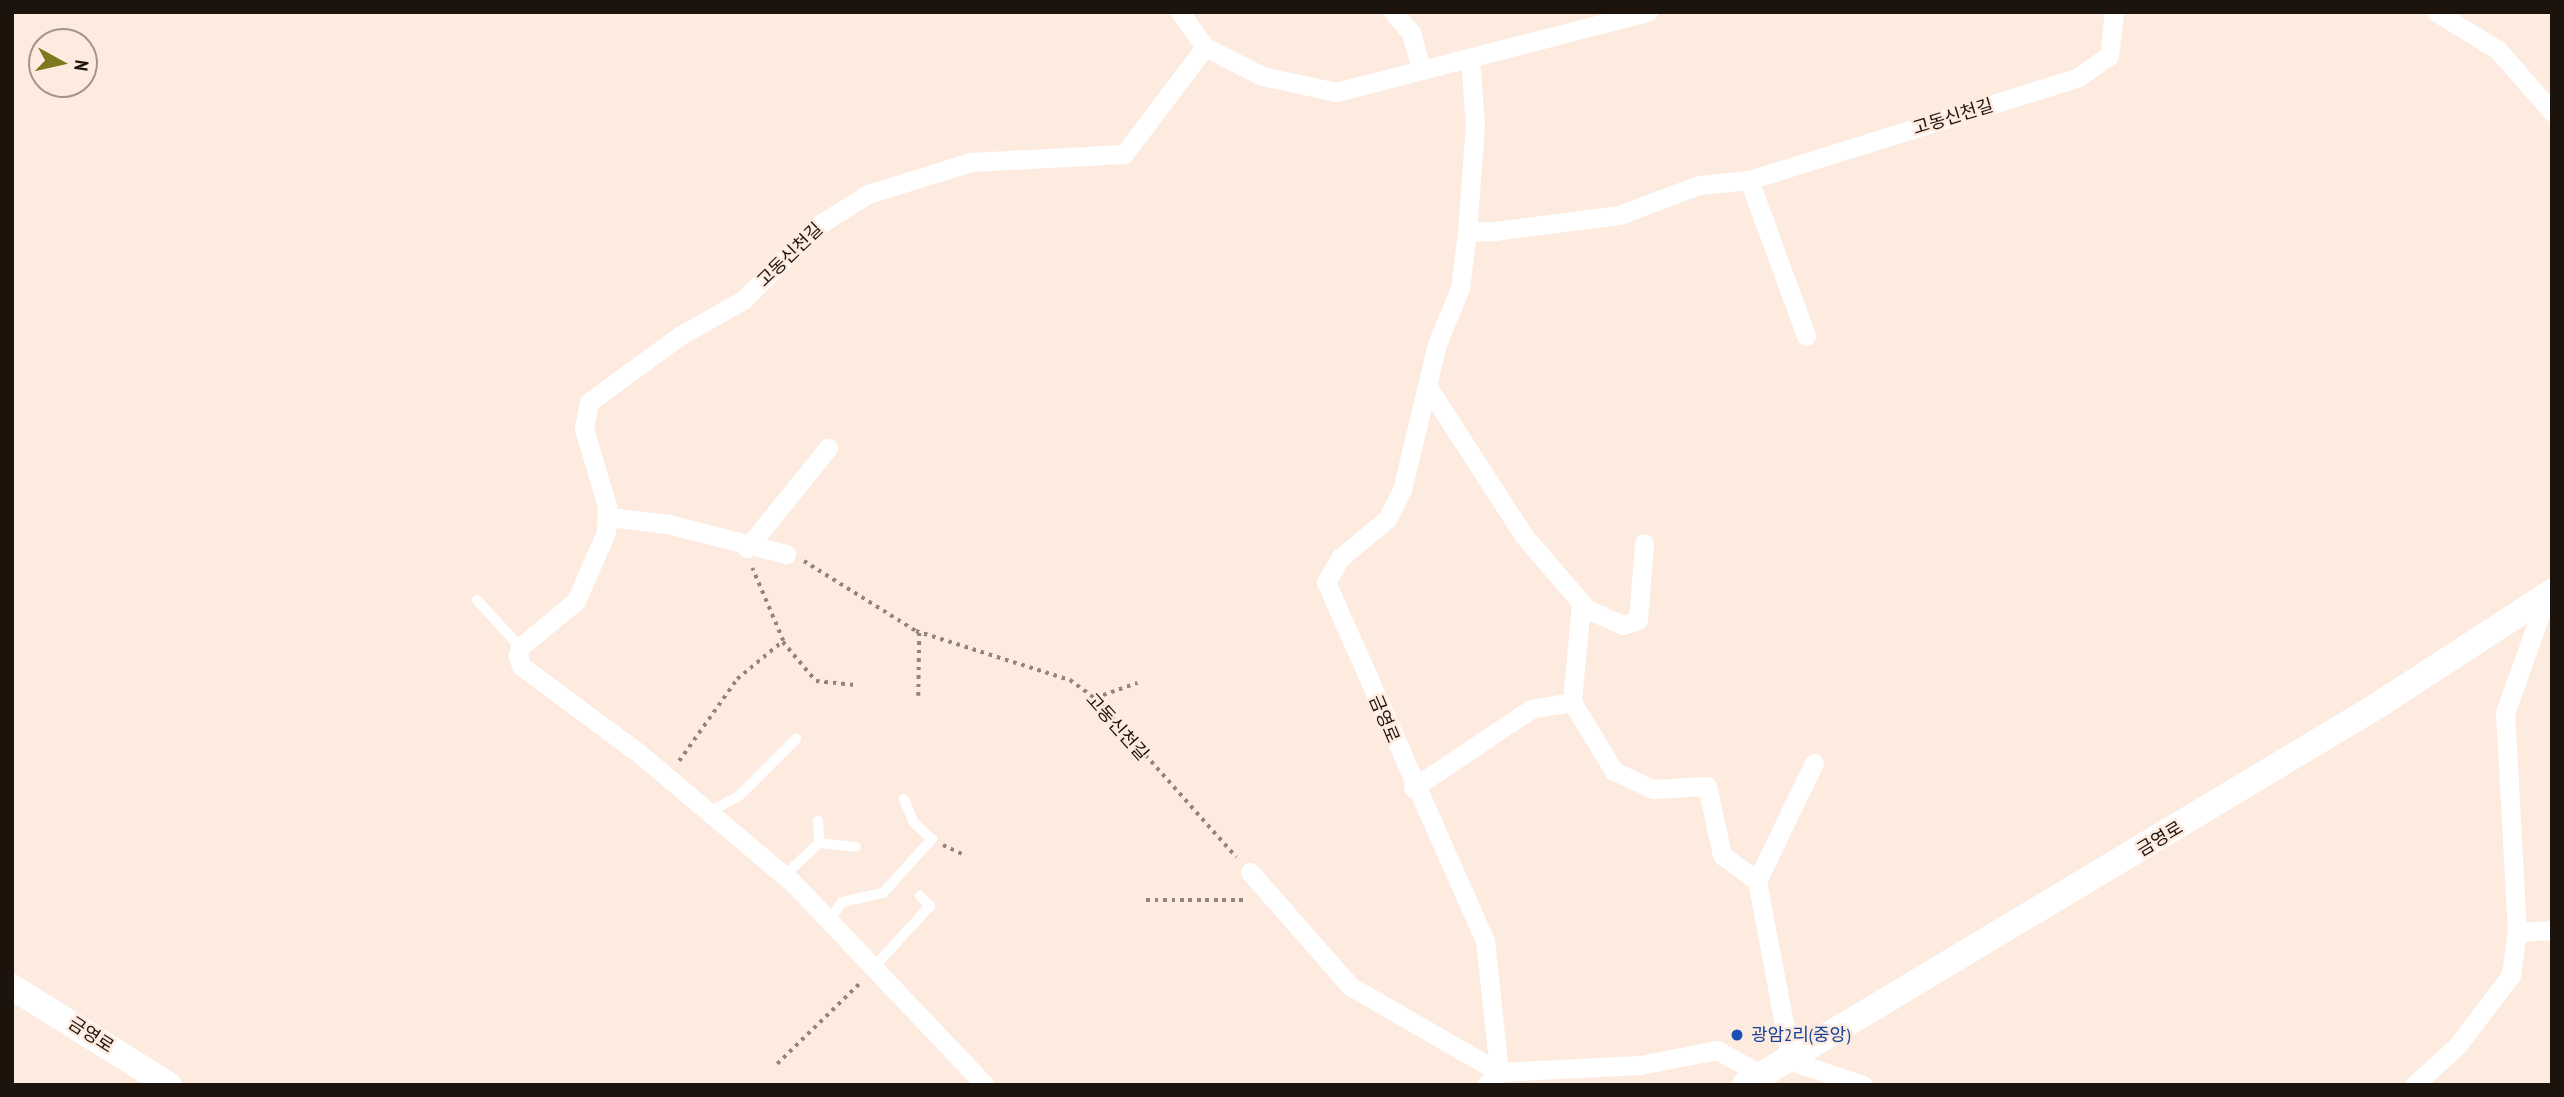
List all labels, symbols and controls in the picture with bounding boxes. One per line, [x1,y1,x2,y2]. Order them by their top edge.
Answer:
north arrow [28,28,98,98]
text: N [69,59,94,72]
street label: 고동신천길 [1910,95,1996,139]
street label: 고동신천길 [753,218,827,292]
street label: 고동신천길 [1081,689,1153,765]
street label: 금영로 [1364,692,1404,746]
street label: 금영로 [2133,817,2187,861]
street label: 금영로 [64,1012,118,1058]
place label: 광암2리(중앙) [1751,1024,1850,1046]
marker: 광암2리(중앙) [1729,1027,1745,1043]

